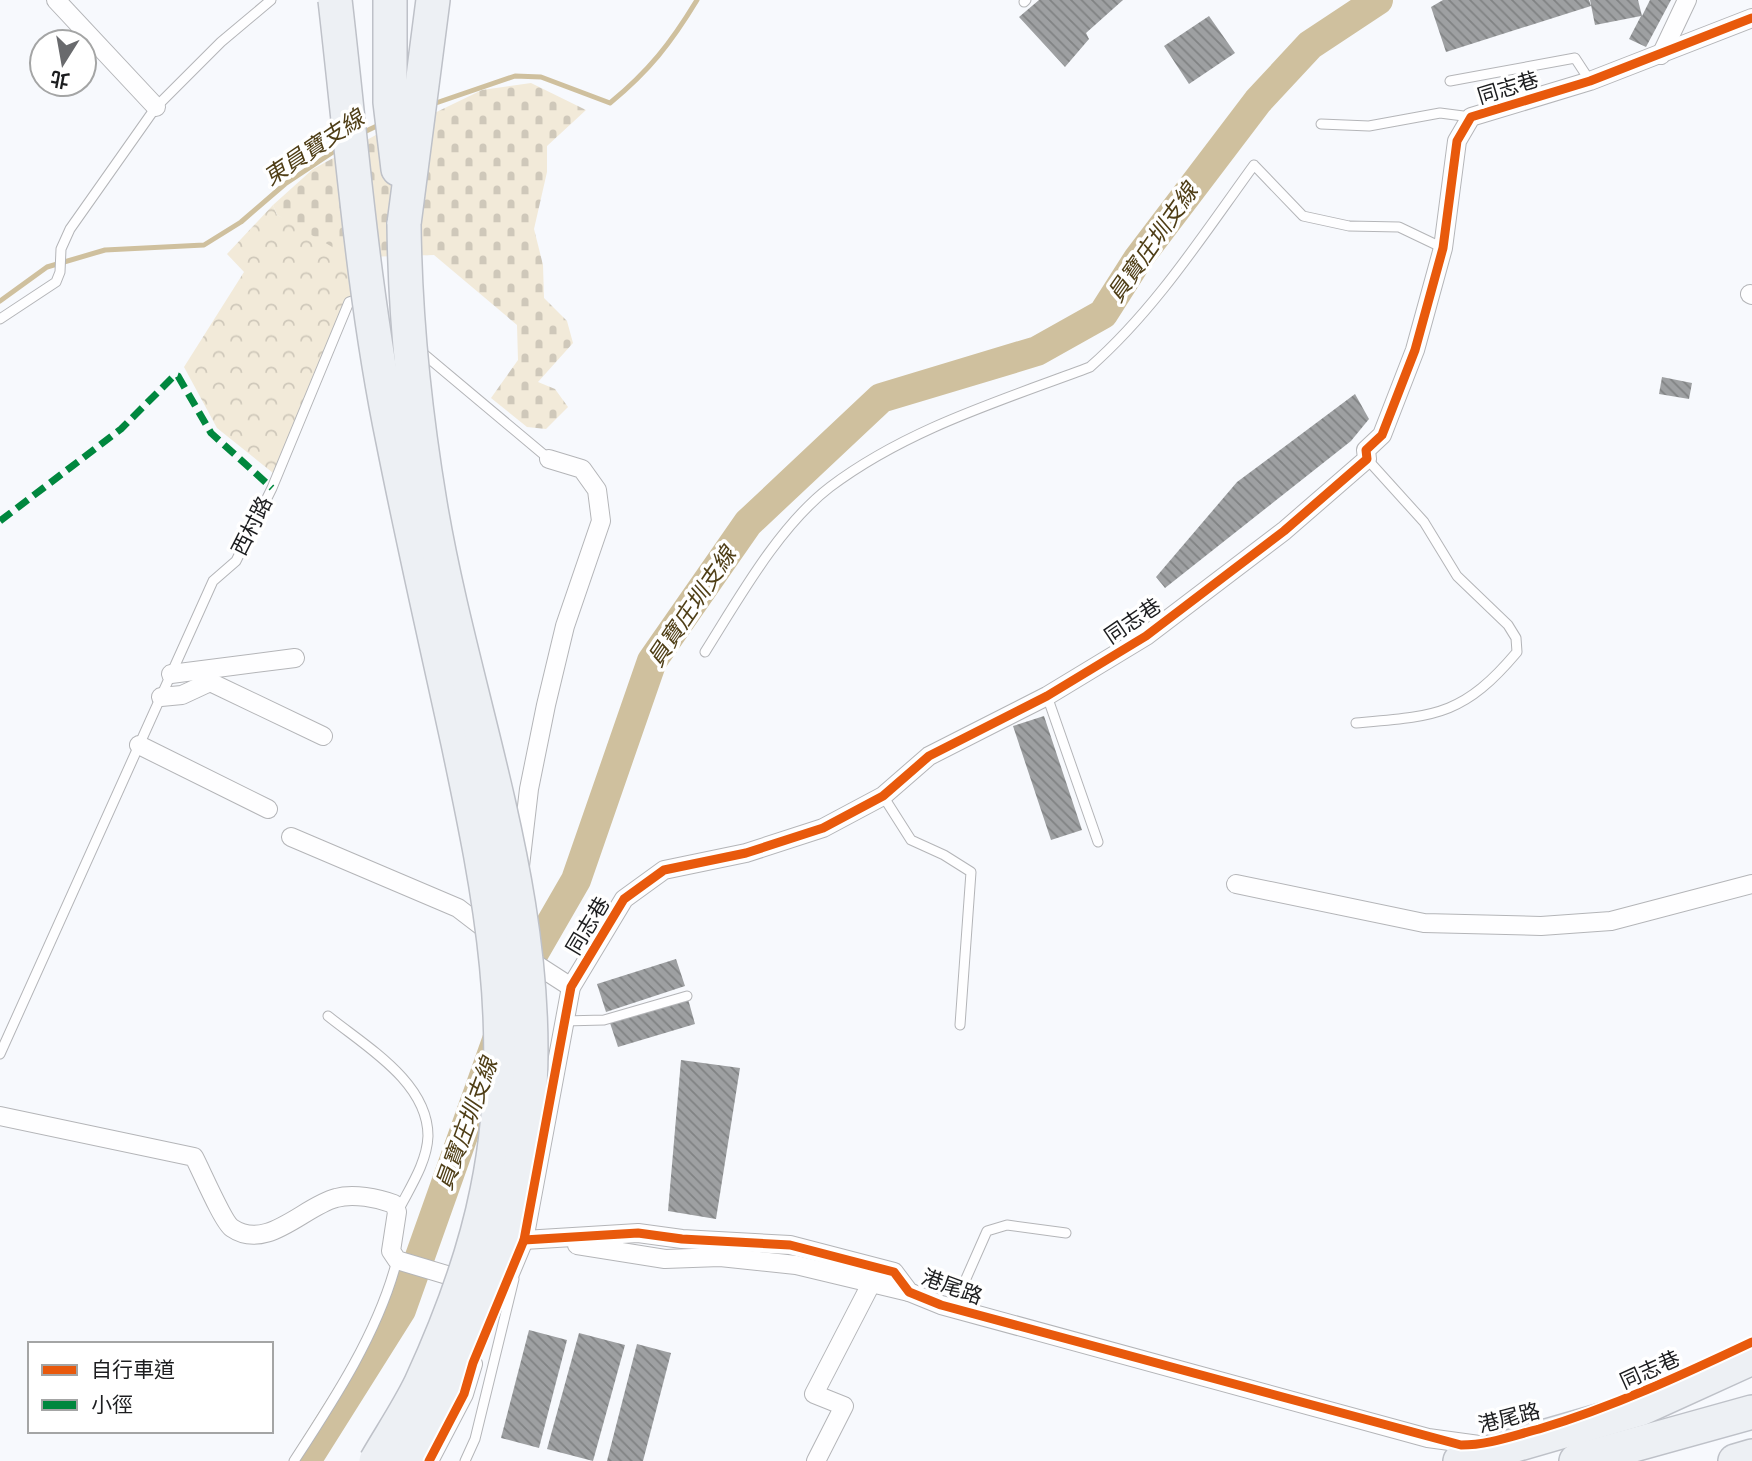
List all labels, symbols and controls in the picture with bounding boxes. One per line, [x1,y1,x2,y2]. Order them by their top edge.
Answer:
north arrow [28,28,98,98]
text: 北 [48,64,72,93]
street label: 同志巷 [1474,65,1542,111]
water label: 東員寶支線 [258,101,373,193]
water label: 員寶庄圳支線 [1101,175,1207,308]
street label: 西村路 [225,492,279,560]
water label: 員寶庄圳支線 [641,539,745,673]
street label: 同志巷 [1099,592,1167,650]
street label: 同志巷 [560,892,616,960]
water label: 員寶庄圳支線 [429,1051,506,1194]
street label: 港尾路 [918,1263,986,1311]
legend [28,1342,273,1433]
street label: 同志巷 [1616,1344,1684,1396]
text: 自行車道 [91,1356,175,1384]
text: 小徑 [91,1391,133,1419]
street label: 港尾路 [1475,1397,1543,1439]

